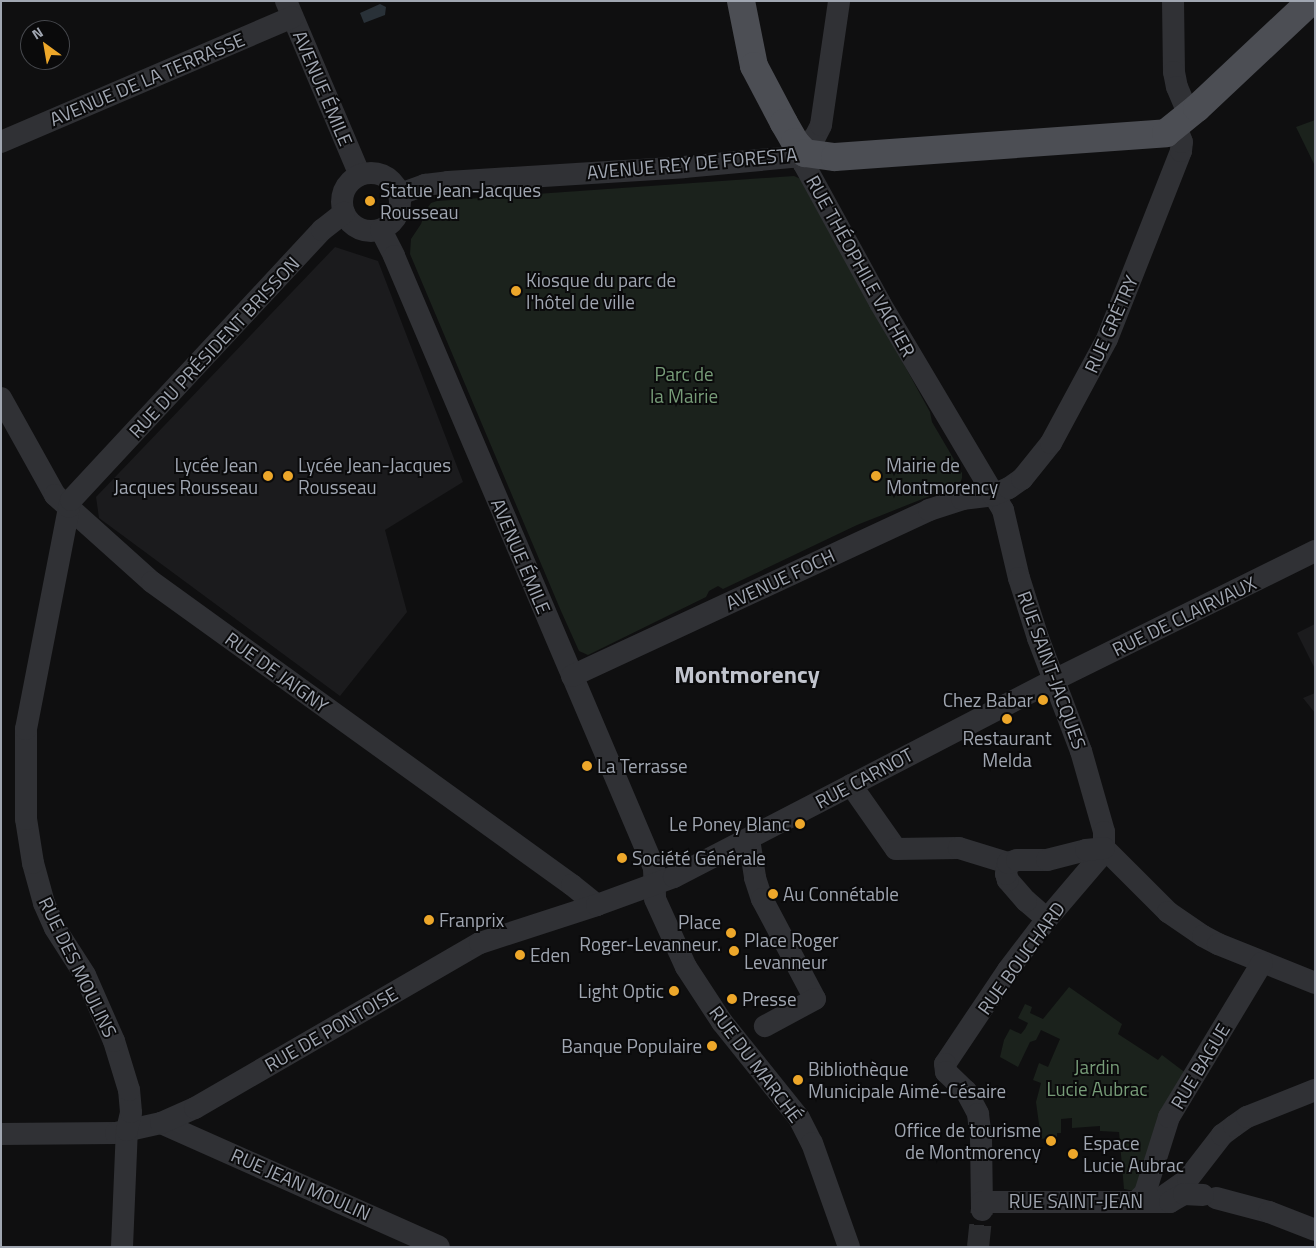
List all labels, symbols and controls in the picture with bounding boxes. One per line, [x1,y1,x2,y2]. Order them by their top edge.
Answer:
north arrow [20,20,70,70]
text: N [28,21,47,44]
street label: AVENUE ÉMILE [289,27,357,149]
street label: AVENUE DE LA TERRASSE [46,28,248,130]
street label: AVENUE REY DE FORESTA [586,142,798,184]
street label: RUE THÉOPHILE VACHER [802,171,920,361]
place label: Statue Jean-Jacques Rousseau [380,179,541,223]
marker: Statue Jean-Jacques Rousseau [364,195,376,207]
street label: RUE DU PRÉSIDENT BRISSON [124,252,304,442]
place label: Kiosque du parc de l'hôtel de ville [526,269,676,313]
street label: RUE GRÉTRY [1079,272,1143,376]
marker: Kiosque du parc de l'hôtel de ville [510,285,522,297]
park label: Parc de la Mairie [650,363,718,407]
place label: Lycée Jean Jacques Rousseau [114,454,258,498]
place label: Lycée Jean-Jacques Rousseau [298,454,451,498]
place label: Mairie de Montmorency [886,454,998,498]
marker: Lycée Jean Jacques Rousseau [262,470,274,482]
marker: Lycée Jean-Jacques Rousseau [282,470,294,482]
marker: Mairie de Montmorency [870,470,882,482]
street label: AVENUE ÉMILE [487,495,555,617]
street label: AVENUE FOCH [722,544,838,614]
street label: RUE DE CLAIRVAUX [1108,571,1260,661]
street label: RUE SAINT-JACQUES [1013,588,1091,752]
street label: RUE DE JAIGNY [221,627,333,717]
district label: Montmorency [674,661,820,689]
place label: Chez Babar [943,689,1033,711]
marker: Chez Babar [1037,694,1049,706]
marker: Restaurant Melda [1001,713,1013,725]
place label: Restaurant Melda [962,727,1052,771]
street label: RUE CARNOT [811,743,917,813]
place label: La Terrasse [597,755,688,777]
marker: La Terrasse [581,760,593,772]
place label: Le Poney Blanc [669,813,790,835]
marker: Le Poney Blanc [794,818,806,830]
place label: Société Générale [632,847,766,869]
marker: Société Générale [616,852,628,864]
place label: Au Connétable [783,883,899,905]
marker: Au Connétable [767,888,779,900]
street label: RUE DES MOULINS [34,893,122,1041]
street label: RUE BOUCHARD [973,897,1069,1019]
place label: Franprix [439,909,504,931]
place label: Place Roger-Levanneur. [579,911,721,955]
marker: Franprix [423,914,435,926]
marker: Place Roger-Levanneur. [725,927,737,939]
place label: Place Roger Levanneur [744,929,839,973]
place label: Eden [530,944,570,966]
marker: Place Roger Levanneur [728,945,740,957]
marker: Eden [514,949,526,961]
place label: Light Optic [578,980,664,1002]
street label: RUE DE PONTOISE [260,982,402,1076]
marker: Light Optic [668,985,680,997]
place label: Presse [742,988,797,1010]
marker: Presse [726,993,738,1005]
street label: RUE DU MARCHÉ [705,1001,807,1127]
street label: RUE BAGUE [1166,1019,1234,1113]
place label: Banque Populaire [561,1035,702,1057]
marker: Banque Populaire [706,1040,718,1052]
park label: Jardin Lucie Aubrac [1046,1056,1148,1100]
place label: Bibliothèque Municipale Aimé-Césaire [808,1058,1006,1102]
marker: Bibliothèque Municipale Aimé-Césaire [792,1074,804,1086]
place label: Office de tourisme de Montmorency [894,1119,1041,1163]
place label: Espace Lucie Aubrac [1083,1132,1184,1176]
marker: Office de tourisme de Montmorency [1045,1135,1057,1147]
street label: RUE JEAN MOULIN [228,1143,374,1225]
marker: Espace Lucie Aubrac [1067,1148,1079,1160]
street label: RUE SAINT-JEAN [1009,1190,1143,1212]

